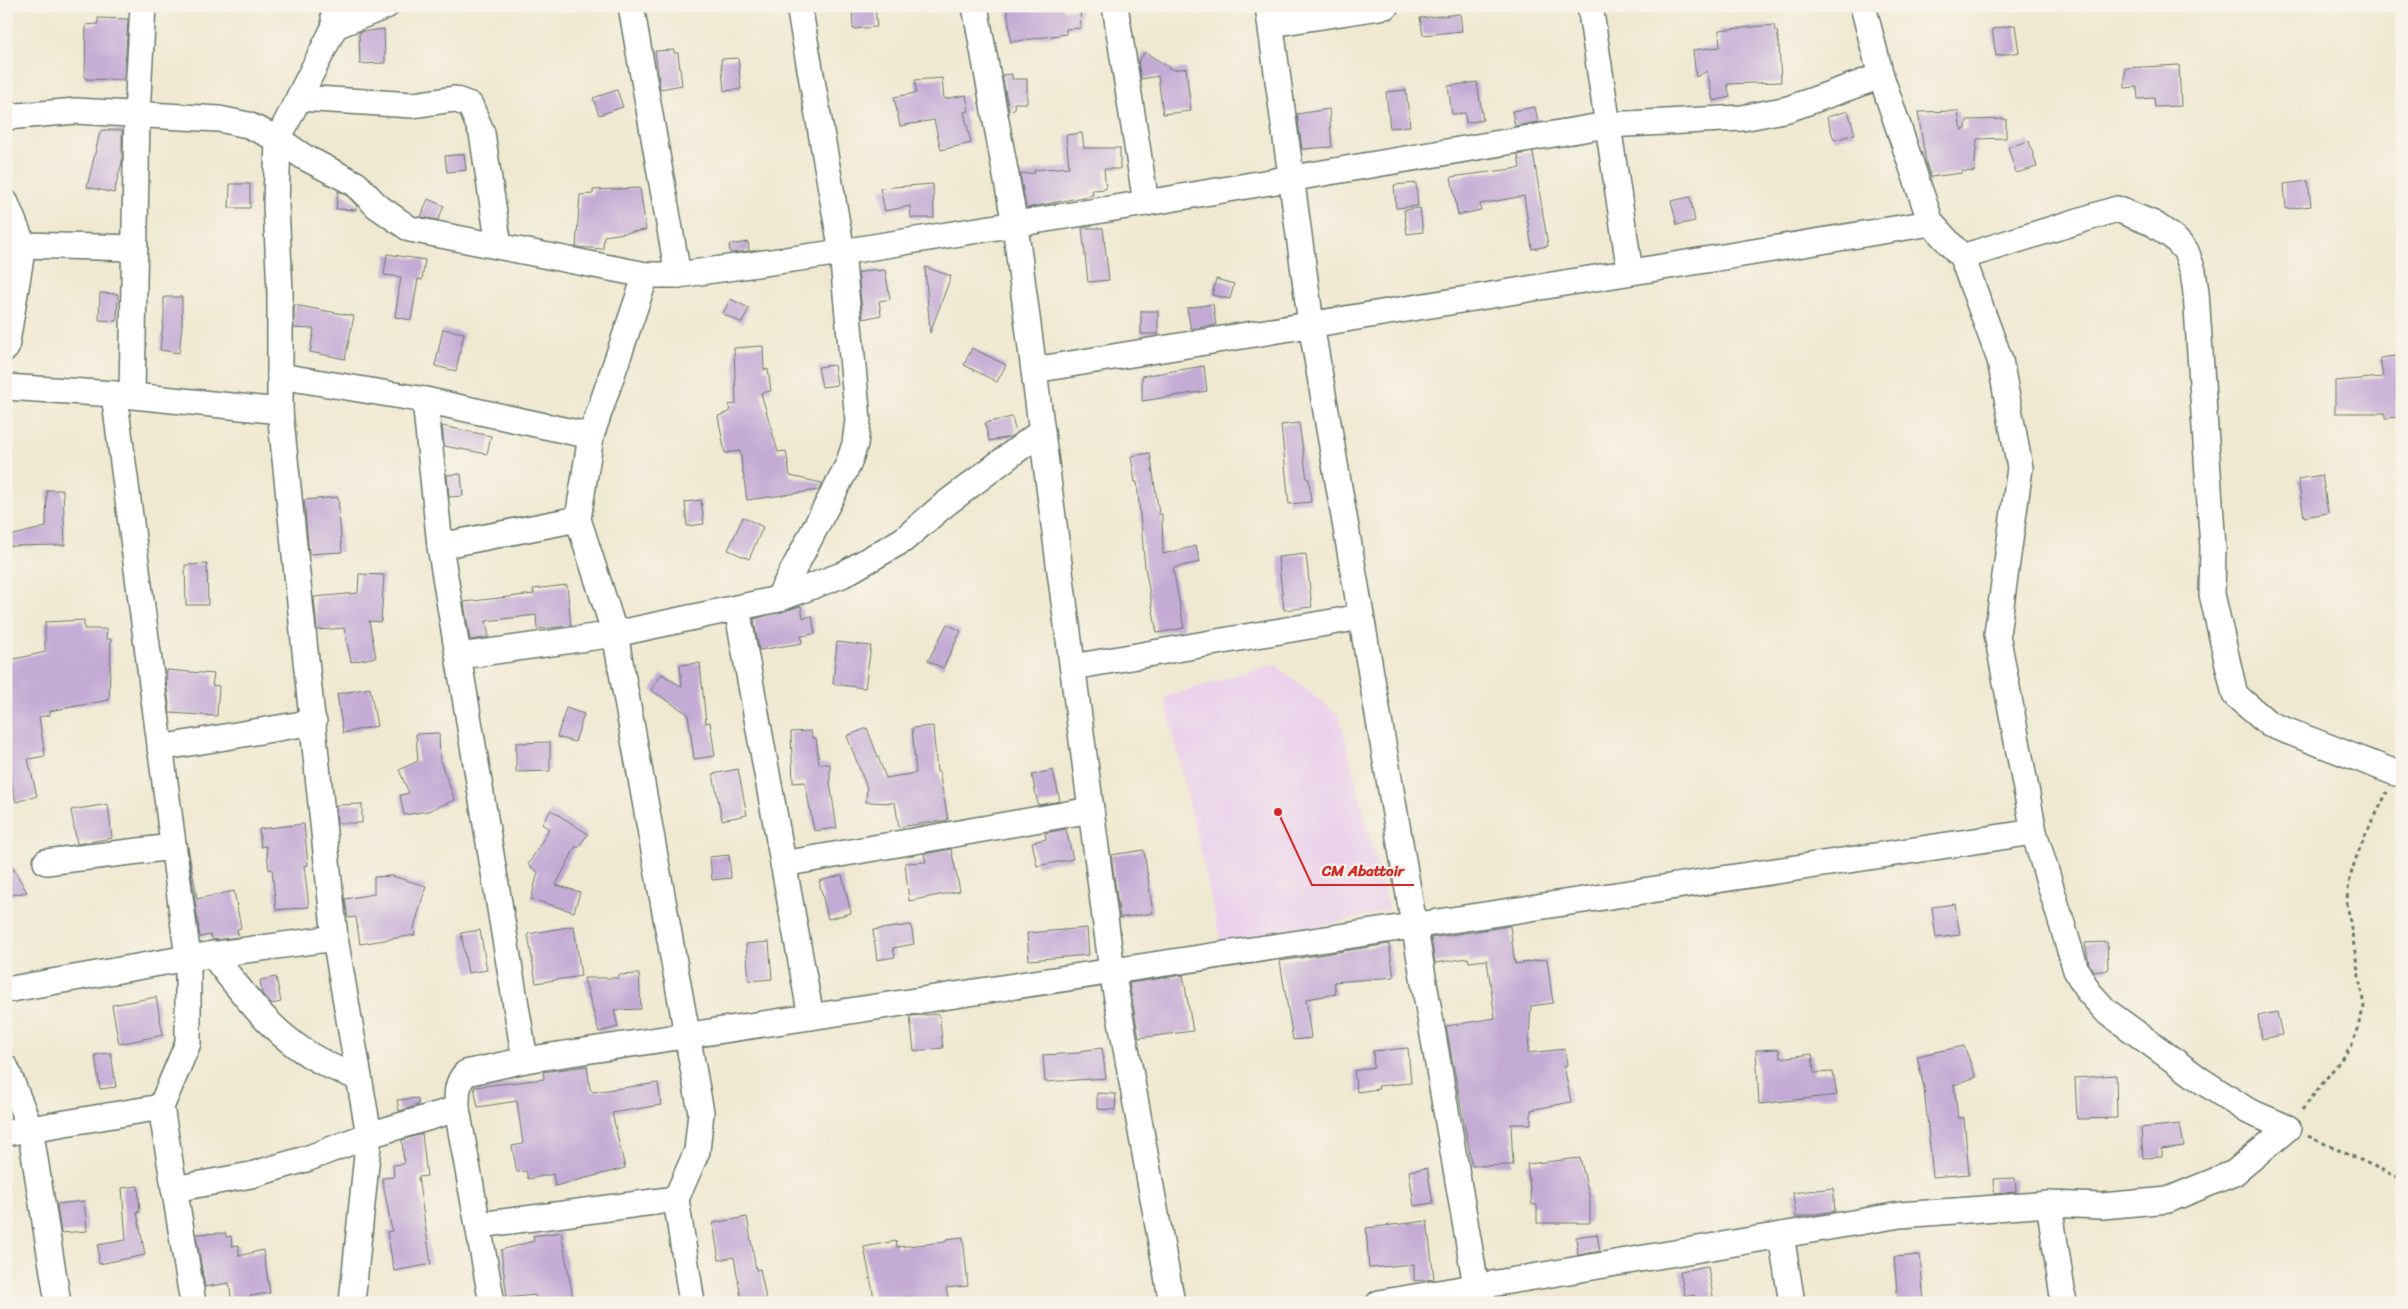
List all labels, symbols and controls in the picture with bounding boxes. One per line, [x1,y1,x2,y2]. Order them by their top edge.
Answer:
callout: CM Abattoir [1312,855,1414,885]
text: CM Abattoir [1321,858,1406,884]

